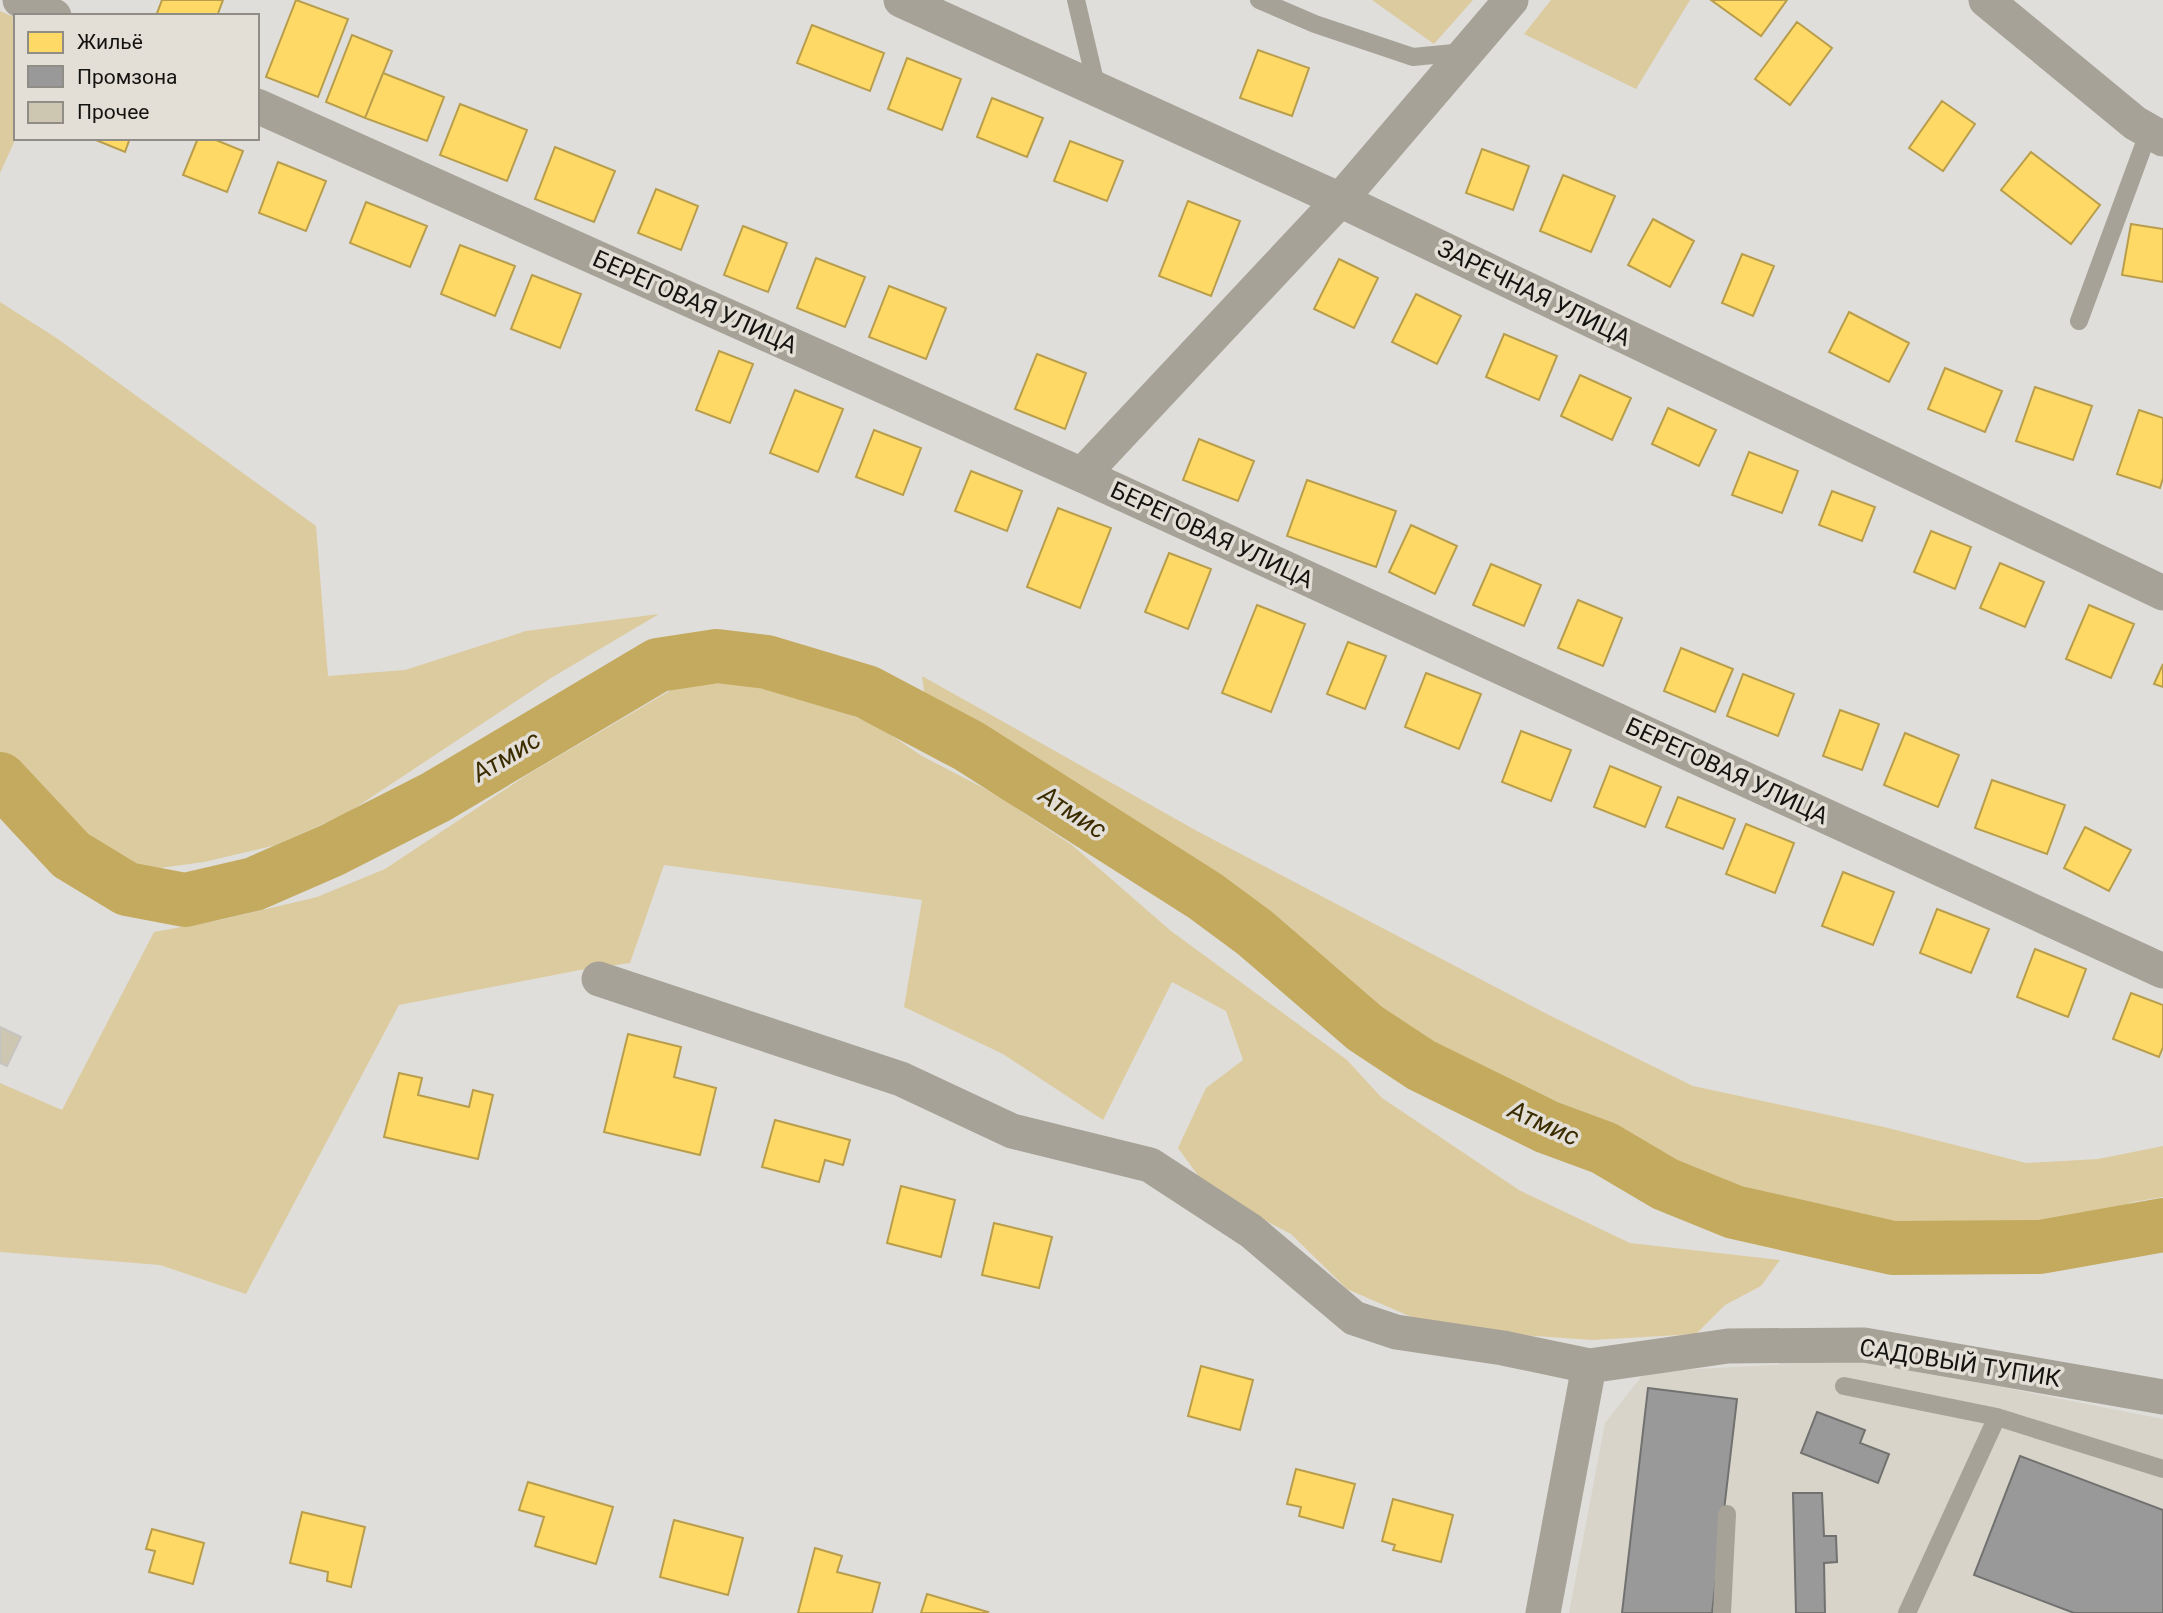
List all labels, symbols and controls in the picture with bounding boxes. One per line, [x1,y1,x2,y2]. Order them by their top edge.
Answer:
legend [14,14,259,140]
text: Жильё [77,30,143,54]
text: Промзона [77,65,178,89]
text: Прочее [77,100,149,124]
street label: ЗАРЕЧНАЯ УЛИЦА [1433,234,1635,352]
street label: БЕРЕГОВАЯ УЛИЦА [589,244,802,360]
street label: БЕРЕГОВАЯ УЛИЦА [1106,476,1318,594]
street label: БЕРЕГОВАЯ УЛИЦА [1621,712,1833,830]
water label: Атмис [465,724,546,789]
water label: Атмис [1032,778,1112,845]
water label: Атмис [1502,1093,1584,1152]
street label: САДОВЫЙ ТУПИК [1857,1333,2063,1393]

